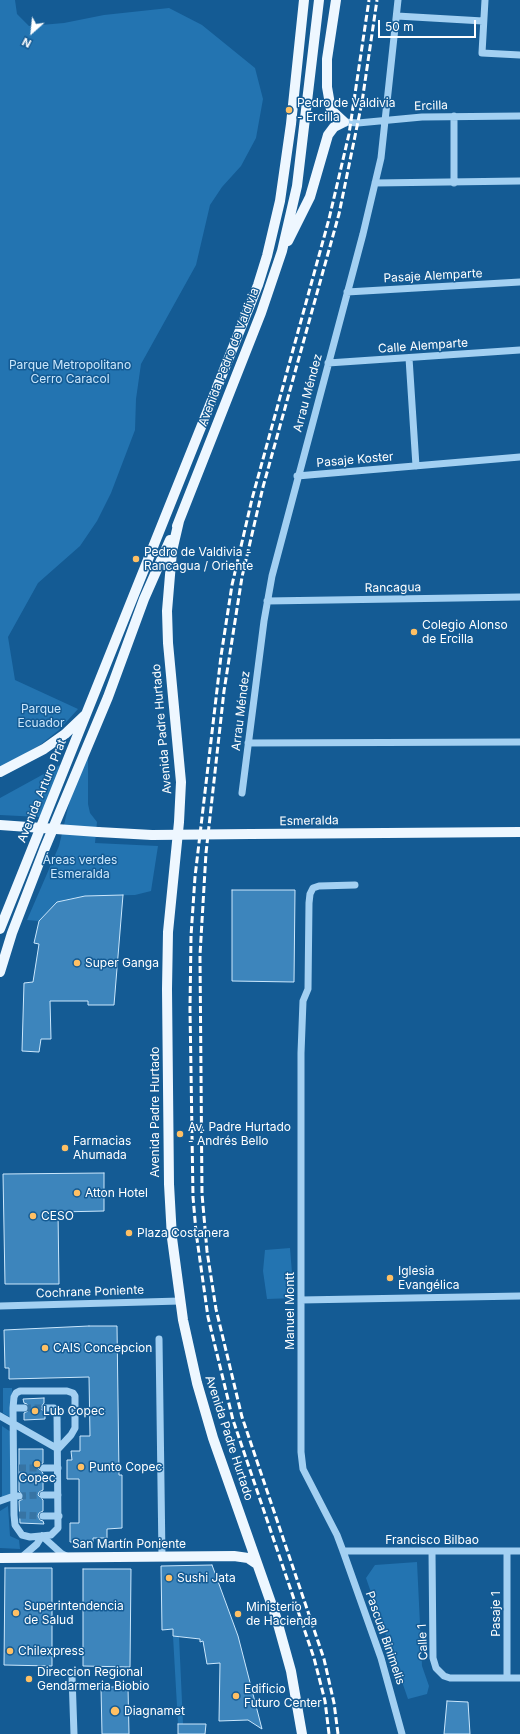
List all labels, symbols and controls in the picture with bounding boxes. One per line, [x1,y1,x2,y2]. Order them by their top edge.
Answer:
north arrow [12,12,52,52]
scale bar [380,12,478,38]
text: 50 m [385,19,414,34]
text: N [20,35,33,51]
place label: Pedro de Valdivia - Ercilla [297,96,396,124]
street label: Ercilla [414,98,448,114]
marker: Pedro de Valdivia - Ercilla [284,105,294,115]
street label: Pasaje Alemparte [383,266,483,286]
street label: Avenida Pedro de Valdivia [196,286,262,428]
street label: Calle Alemparte [378,336,468,356]
street label: Arrau Méndez [291,352,325,434]
park label: Parque Metropolitano Cerro Caracol [9,358,131,386]
street label: Pasaje Koster [316,449,394,471]
place label: Pedro de Valdivia - Rancagua / Oriente [144,545,253,573]
marker: Pedro de Valdivia - Rancagua / Oriente [131,554,141,564]
street label: Rancagua [365,580,421,596]
place label: Colegio Alonso de Ercilla [422,618,508,646]
marker: Colegio Alonso de Ercilla [409,627,419,637]
street label: Avenida Padre Hurtado [149,663,175,795]
street label: Arrau Méndez [229,670,253,752]
park label: Parque Ecuador [18,702,64,730]
street label: Avenida Arturo Prat [15,737,69,845]
street label: Esmeralda [279,813,339,829]
park label: Áreas verdes Esmeralda [43,853,117,881]
place label: Super Ganga [85,956,159,970]
marker: Super Ganga [72,958,82,968]
street label: Avenida Padre Hurtado [148,1047,162,1177]
place label: Av. Padre Hurtado - Andrés Bello [188,1120,291,1148]
marker: Av. Padre Hurtado - Andrés Bello [175,1129,185,1139]
place label: Farmacias Ahumada [73,1134,131,1162]
marker: Farmacias Ahumada [60,1143,70,1153]
place label: Atton Hotel [85,1186,148,1200]
marker: Atton Hotel [72,1188,82,1198]
place label: CESO [41,1209,74,1223]
marker: CESO [28,1211,38,1221]
place label: Plaza Costanera [137,1226,229,1240]
marker: Plaza Costanera [124,1228,134,1238]
place label: Iglesia Evangélica [398,1264,460,1292]
street label: Manuel Montt [283,1272,297,1350]
marker: Iglesia Evangélica [385,1273,395,1283]
street label: Cochrane Poniente [36,1283,144,1301]
place label: CAIS Concepcion [53,1341,152,1355]
marker: CAIS Concepcion [40,1343,50,1353]
street label: Avenida Padre Hurtado [202,1374,256,1502]
place label: Lub Copec [43,1404,105,1418]
marker: Lub Copec [30,1406,40,1416]
marker: Copec [32,1459,42,1469]
place label: Punto Copec [89,1460,162,1474]
marker: Punto Copec [76,1462,86,1472]
place label: Copec [18,1471,56,1485]
street label: Francisco Bilbao [385,1533,479,1547]
street label: San Martín Poniente [72,1537,186,1551]
place label: Sushi Jata [177,1571,236,1585]
marker: Sushi Jata [164,1573,174,1583]
street label: Pascual Binimelis [362,1589,408,1687]
street label: Pasaje 1 [489,1591,503,1637]
place label: Superintendencia de Salud [24,1599,124,1627]
place label: Ministerio de Hacienda [246,1600,317,1628]
marker: Superintendencia de Salud [11,1608,21,1618]
marker: Ministerio de Hacienda [233,1609,243,1619]
street label: Calle 1 [415,1623,431,1661]
place label: Chilexpress [18,1644,84,1658]
marker: Chilexpress [5,1646,15,1656]
place label: Direccion Regional Gendarmeria Biobio [37,1665,149,1693]
marker: Direccion Regional Gendarmeria Biobio [24,1674,34,1684]
place label: Edificio Futuro Center [244,1682,322,1710]
marker: Edificio Futuro Center [231,1691,241,1701]
place label: Diagnamet [124,1704,185,1718]
marker: Diagnamet [109,1705,121,1717]

